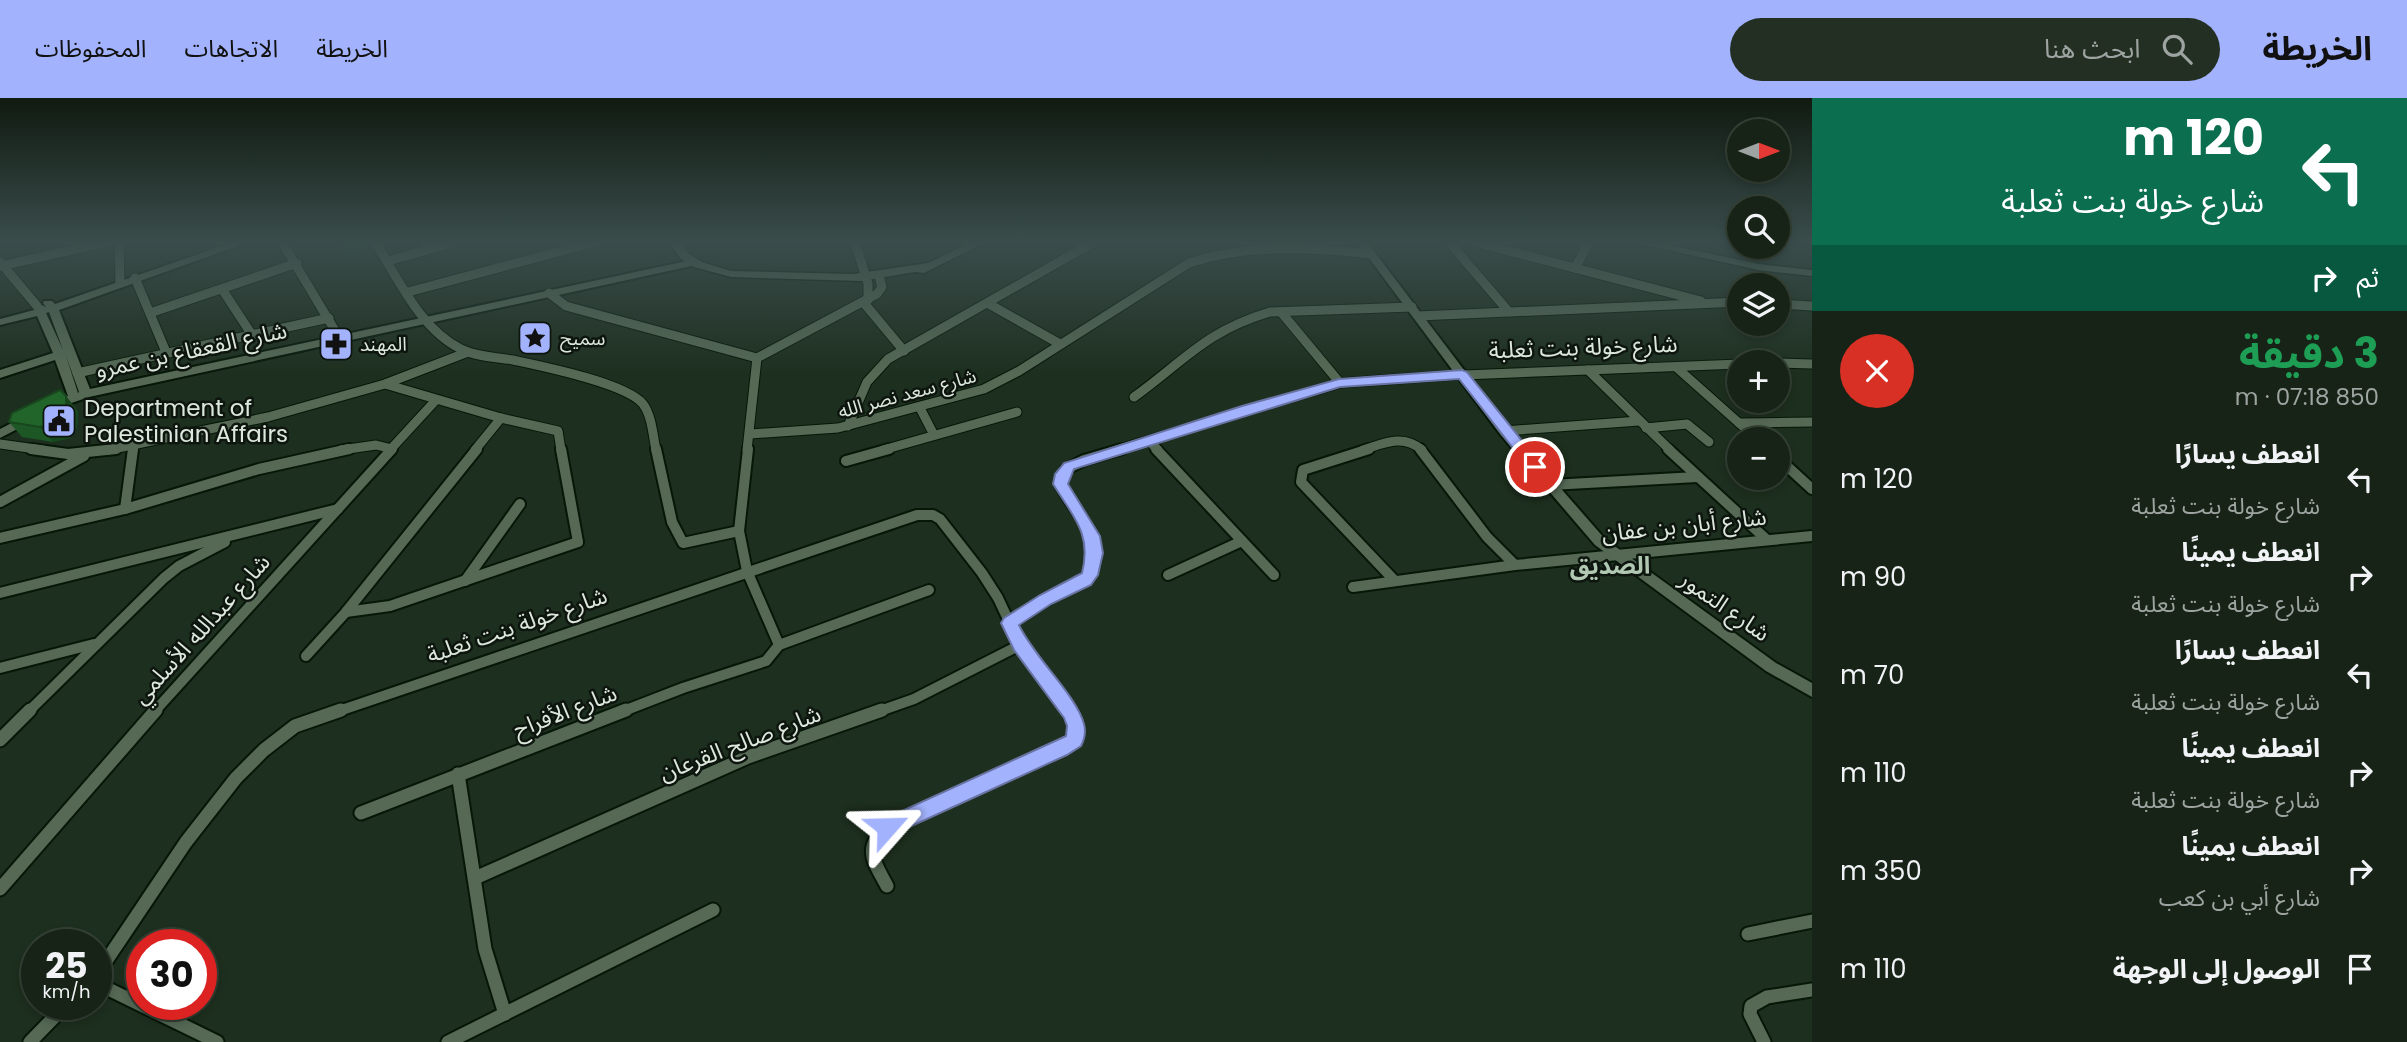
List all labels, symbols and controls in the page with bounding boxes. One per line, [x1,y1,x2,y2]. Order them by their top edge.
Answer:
search box [1730,18,2220,81]
text: الخريطة [2262,25,2372,72]
icon: search [2158,30,2196,68]
text: ابحث هنا [2044,31,2140,67]
text: المحفوظات [35,32,146,65]
text: الاتجاهات [184,32,278,65]
text: الخريطة [316,32,388,65]
text: 120 m [2123,104,2264,172]
north arrow [1727,119,1790,182]
map controls [1727,119,1790,490]
icon: left [2288,126,2379,217]
text: شارع خولة بنت ثعلبة [2001,178,2264,223]
button: search [1727,196,1790,259]
icon: right [2305,259,2343,297]
text: ثم [2357,260,2379,296]
button: layers [1727,273,1790,336]
street label: شارع القعقاع بن عمرو [92,314,290,387]
place icon: سميح [516,319,554,357]
text: 3 دقيقة [2239,324,2379,383]
pharmacy icon: المهند [317,325,355,363]
place label: سميح [560,325,605,353]
street label: شارع خولة بنت ثعلبة [1488,328,1678,367]
place label: المهند [360,331,407,358]
button: close [1840,334,1914,408]
button: + [1727,350,1790,413]
street label: شارع سعد نصر الله [835,362,979,425]
text: 850 m · 07:18 [2235,381,2379,413]
place label: Department of Palestinian Affairs [84,392,288,450]
public building icon: Department of Palestinian Affairs [40,402,78,440]
button: − [1727,427,1790,490]
text: انعطف يسارًا [2175,436,2320,472]
pin [1505,437,1565,497]
icon: arrive [1516,448,1554,486]
icon: left [2341,460,2379,498]
text: 120 m [1840,461,1913,497]
text: شارع خولة بنت ثعلبة [2131,490,2320,522]
street label: شارع أبان بن عفان [1600,500,1768,551]
text: انعطف يمينًا [2182,534,2320,570]
street label: شارع عبدالله الأسلمي [125,547,278,712]
district label: الصديق [1570,549,1650,582]
icon: right [2341,558,2379,596]
text: 90 m [1840,559,1906,595]
street label: شارع التمور [1672,563,1777,650]
street label: شارع خولة بنت ثعلبة [423,579,612,672]
text: شارع خولة بنت ثعلبة [2131,588,2320,620]
text: انعطف يسارًا [2175,632,2320,668]
icon: left [2341,656,2379,694]
text: 70 m [1840,657,1904,693]
street label: شارع الأفراح [508,677,622,746]
text: شارع خولة بنت ثعلبة [2131,686,2320,718]
street label: شارع صالح القرعان [655,697,826,789]
text: انعطف يمينًا [2182,730,2320,766]
icon: right [2341,754,2379,792]
text: 110 m [1840,755,1907,791]
text: شارع خولة بنت ثعلبة [2131,784,2320,816]
position arrow [850,790,924,864]
text: انعطف يمينًا [2182,828,2320,864]
icon: right [2341,852,2379,890]
text: 350 m [1840,853,1922,889]
text: شارع أبي بن كعب [2159,882,2320,914]
speed limit sign: 30 [126,929,217,1020]
text: 25 [45,941,88,990]
icon: arrive [2341,950,2379,988]
text: 110 m [1840,951,1907,987]
text: الوصول إلى الوجهة [2113,951,2320,987]
text: km/h [43,979,90,1004]

